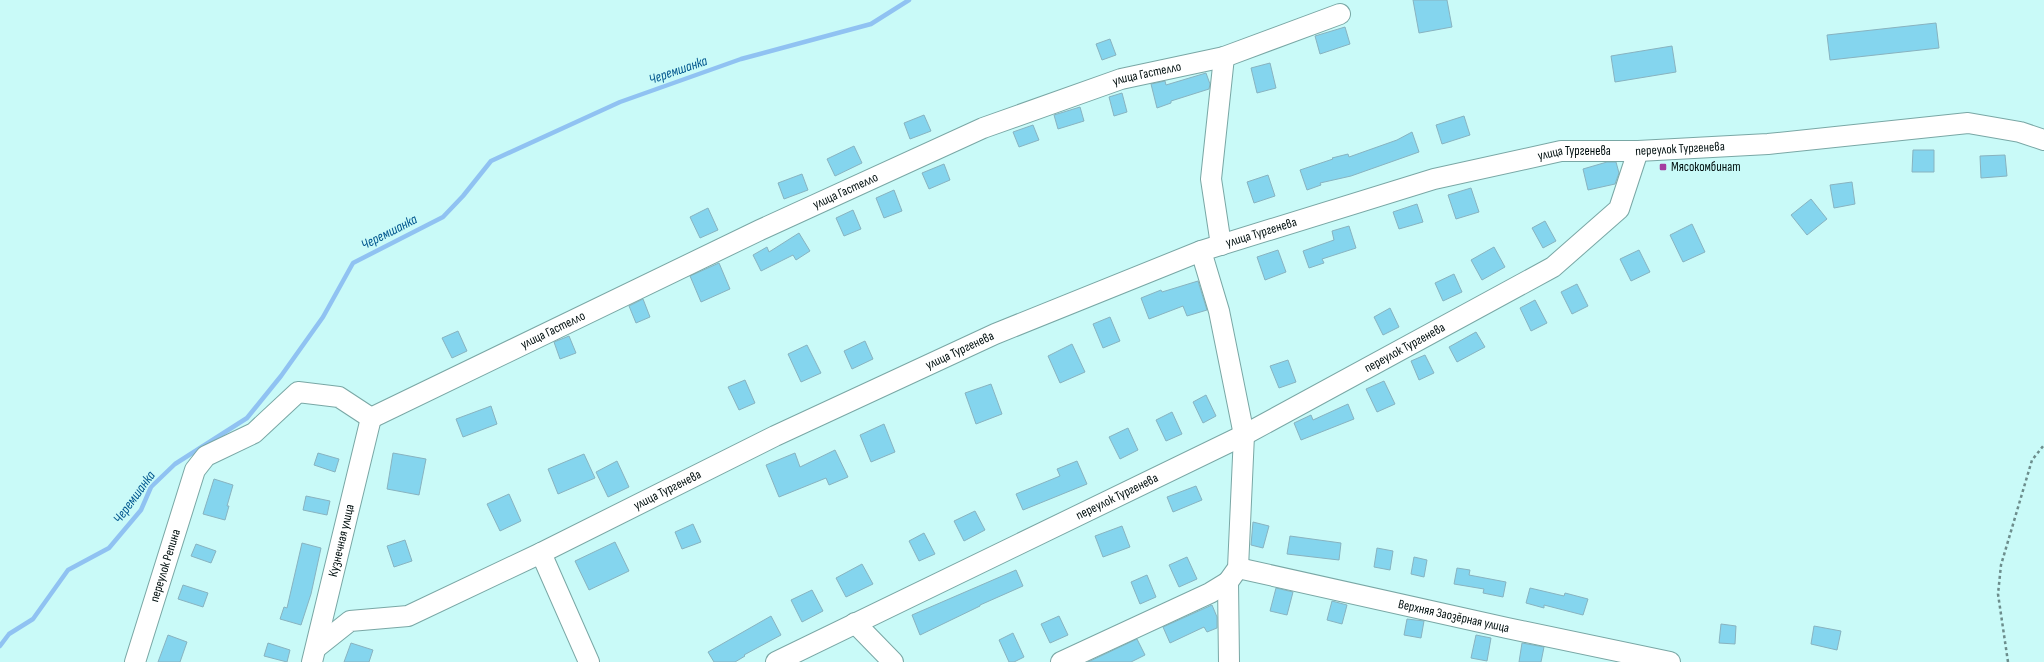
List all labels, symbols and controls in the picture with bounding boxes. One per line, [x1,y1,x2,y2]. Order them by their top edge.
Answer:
water label: Черемшанка [646,52,710,88]
street label: улица Гастелло [1110,58,1183,89]
street label: переулок Тургенева [1635,138,1725,159]
street label: улица Тургенева [1536,143,1611,164]
place label: Мясокомбинат [1671,159,1741,175]
marker: Мясокомбинат [1658,162,1668,172]
street label: улица Гастелло [810,169,881,213]
water label: Черемшанка [358,210,420,253]
street label: улица Тургенева [1224,214,1299,251]
street label: улица Гастелло [518,308,588,353]
street label: переулок Тургенева [1362,319,1448,376]
street label: улица Тургенева [923,328,996,373]
street label: улица Тургенева [631,466,704,513]
water label: Черемшанка [109,467,159,527]
street label: переулок Тургенева [1073,470,1161,523]
street label: Кузнечная улица [325,503,358,578]
street label: переулок Репина [146,527,184,604]
street label: Верхняя Заозёрная улица [1397,596,1511,636]

